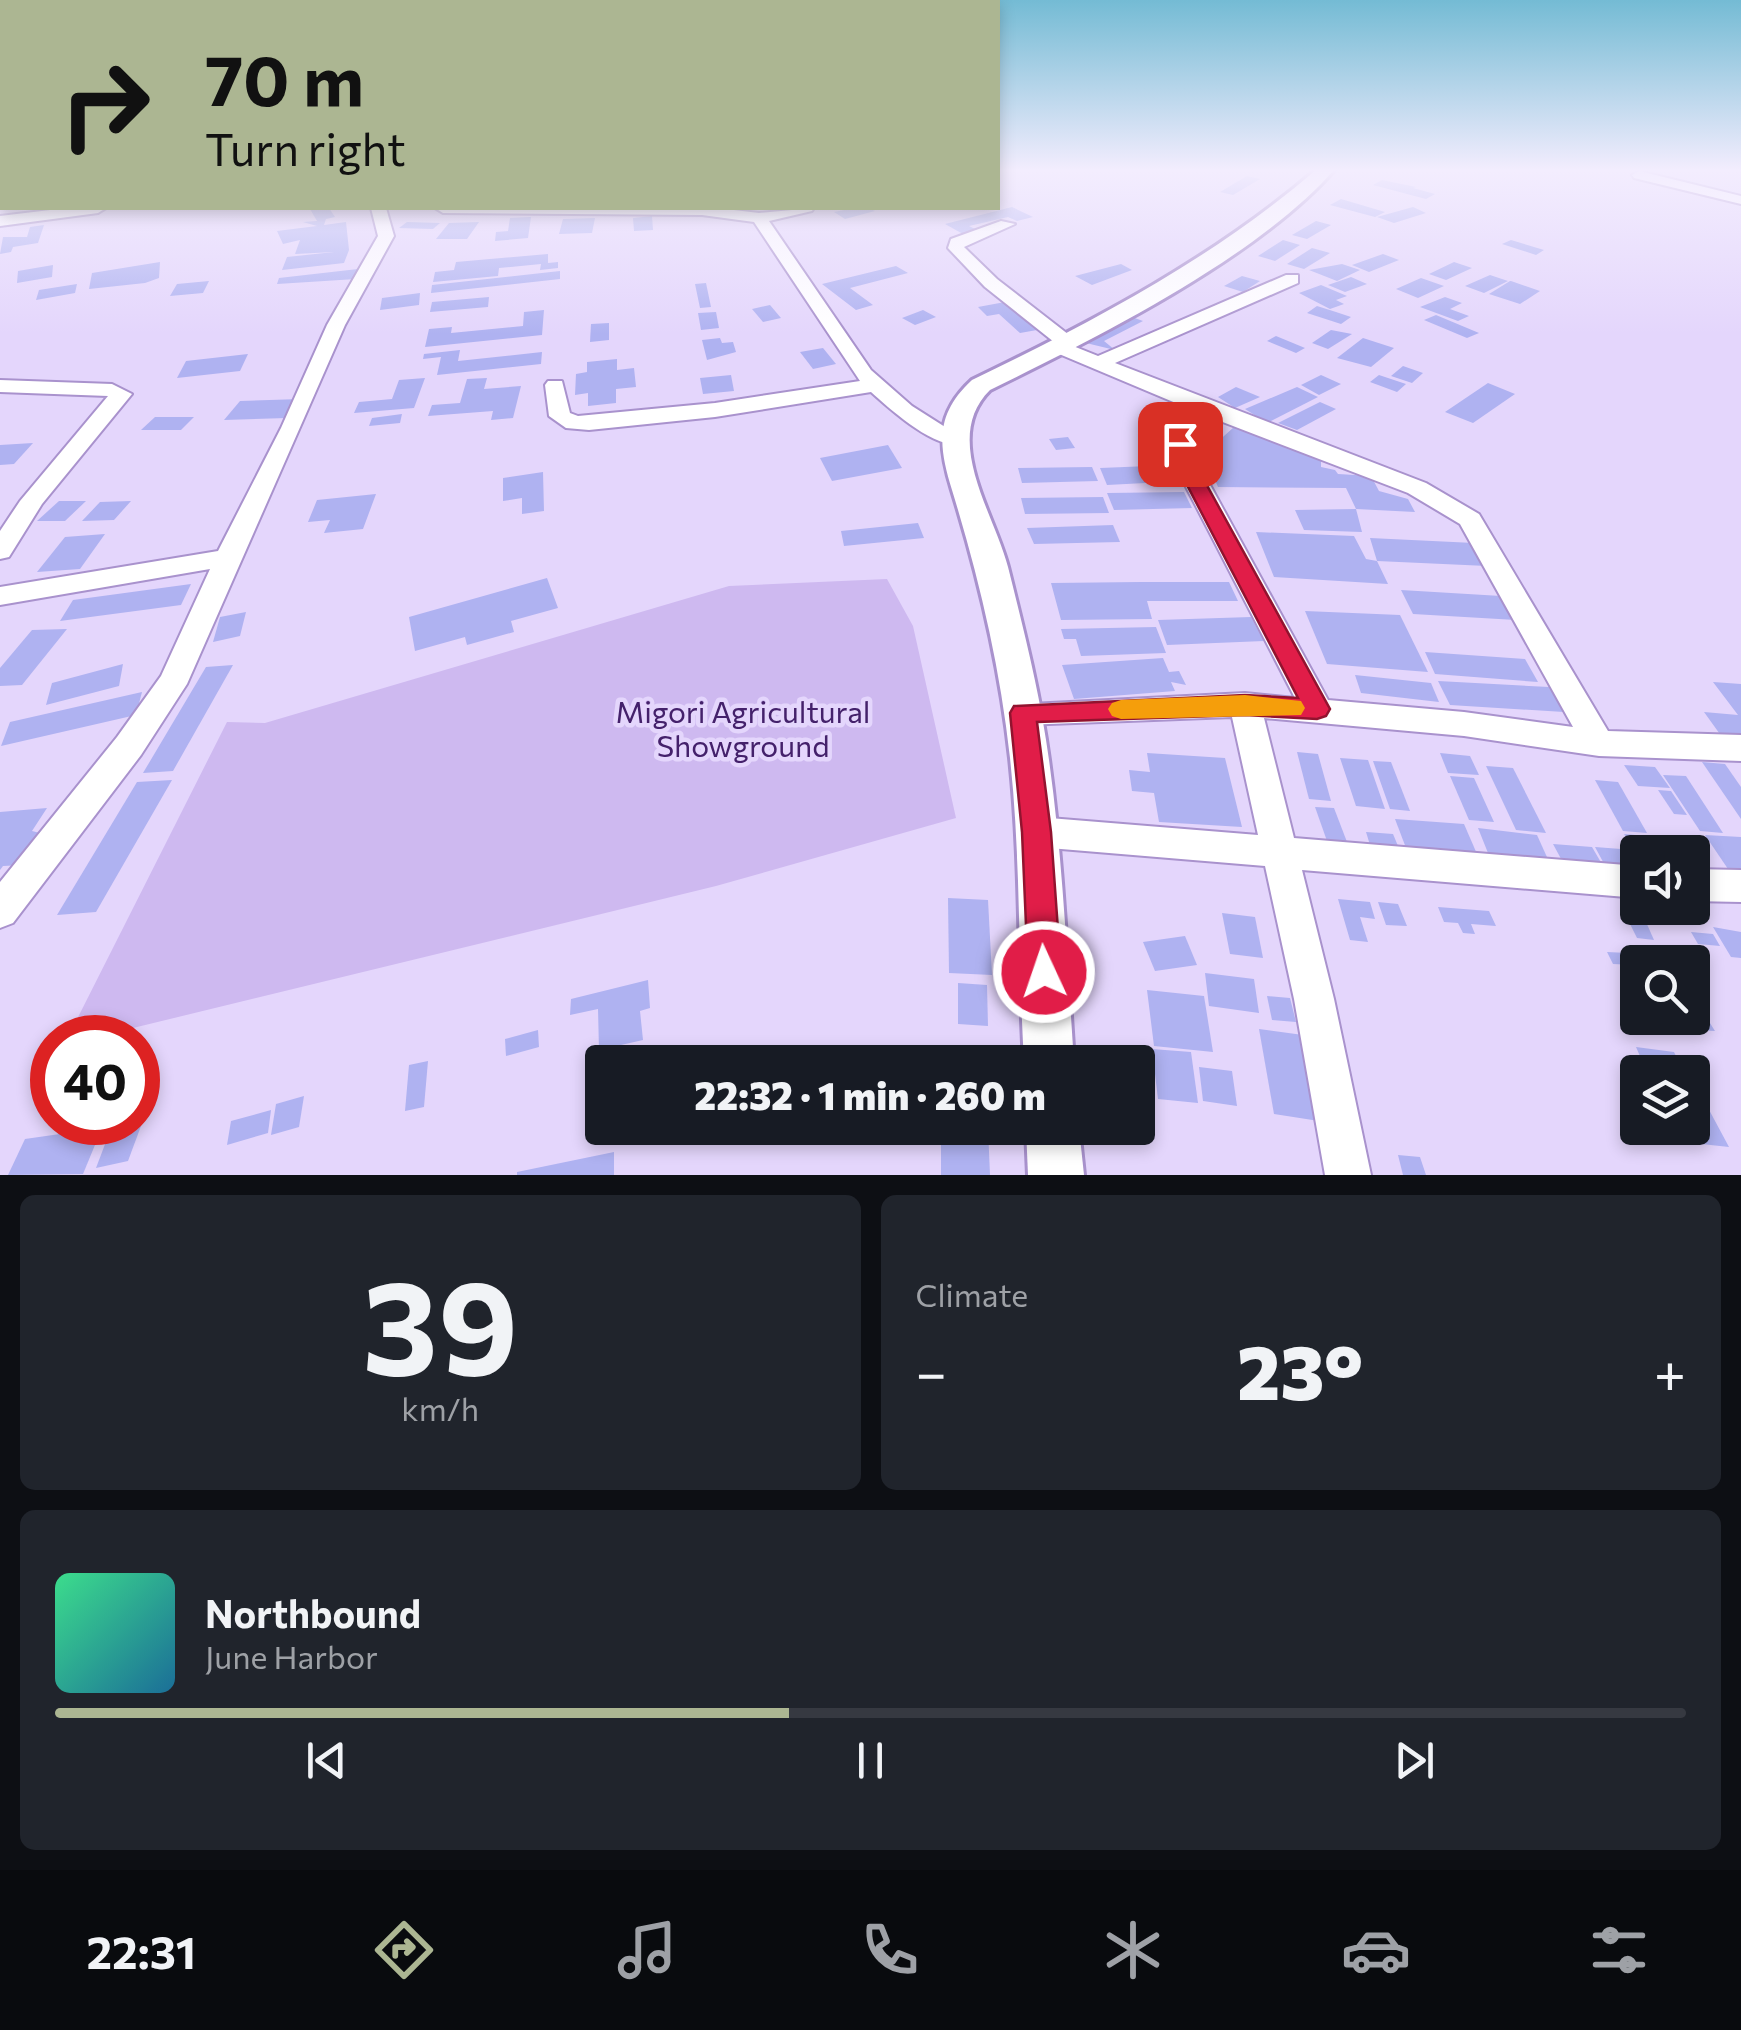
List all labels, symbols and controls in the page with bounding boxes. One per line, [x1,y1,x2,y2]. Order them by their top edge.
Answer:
text: 70 m [205,35,364,120]
icon: right [40,40,170,170]
text: Turn right [205,120,406,175]
pin [1138,402,1223,487]
icon: arrive [1153,417,1208,472]
park label: Migori Agricultural Showground [616,692,871,763]
map controls [1620,835,1710,1145]
button: sound [1620,835,1710,925]
position arrow [992,920,1096,1024]
button: search [1620,945,1710,1035]
speed limit sign: 40 [30,1015,160,1145]
button: layers [1620,1055,1710,1145]
text: 22:32 · 1 min · 260 m [694,1071,1046,1118]
text: 39 [362,1243,518,1402]
text: Climate [916,1274,1028,1314]
text: 23° [1237,1324,1363,1415]
text: − [916,1337,947,1404]
text: + [1654,1337,1686,1404]
text: km/h [401,1388,479,1428]
text: Northbound [205,1589,421,1636]
text: June Harbor [205,1636,378,1676]
icon: previous [299,1733,354,1788]
icon: pause [843,1733,898,1788]
icon: next [1387,1733,1442,1788]
icon: directions [369,1915,439,1985]
icon: music [612,1915,682,1985]
icon: phone [855,1915,925,1985]
icon: climate [1098,1915,1168,1985]
icon: car [1341,1915,1411,1985]
icon: filters [1584,1915,1654,1985]
text: 22:31 [87,1923,196,1978]

